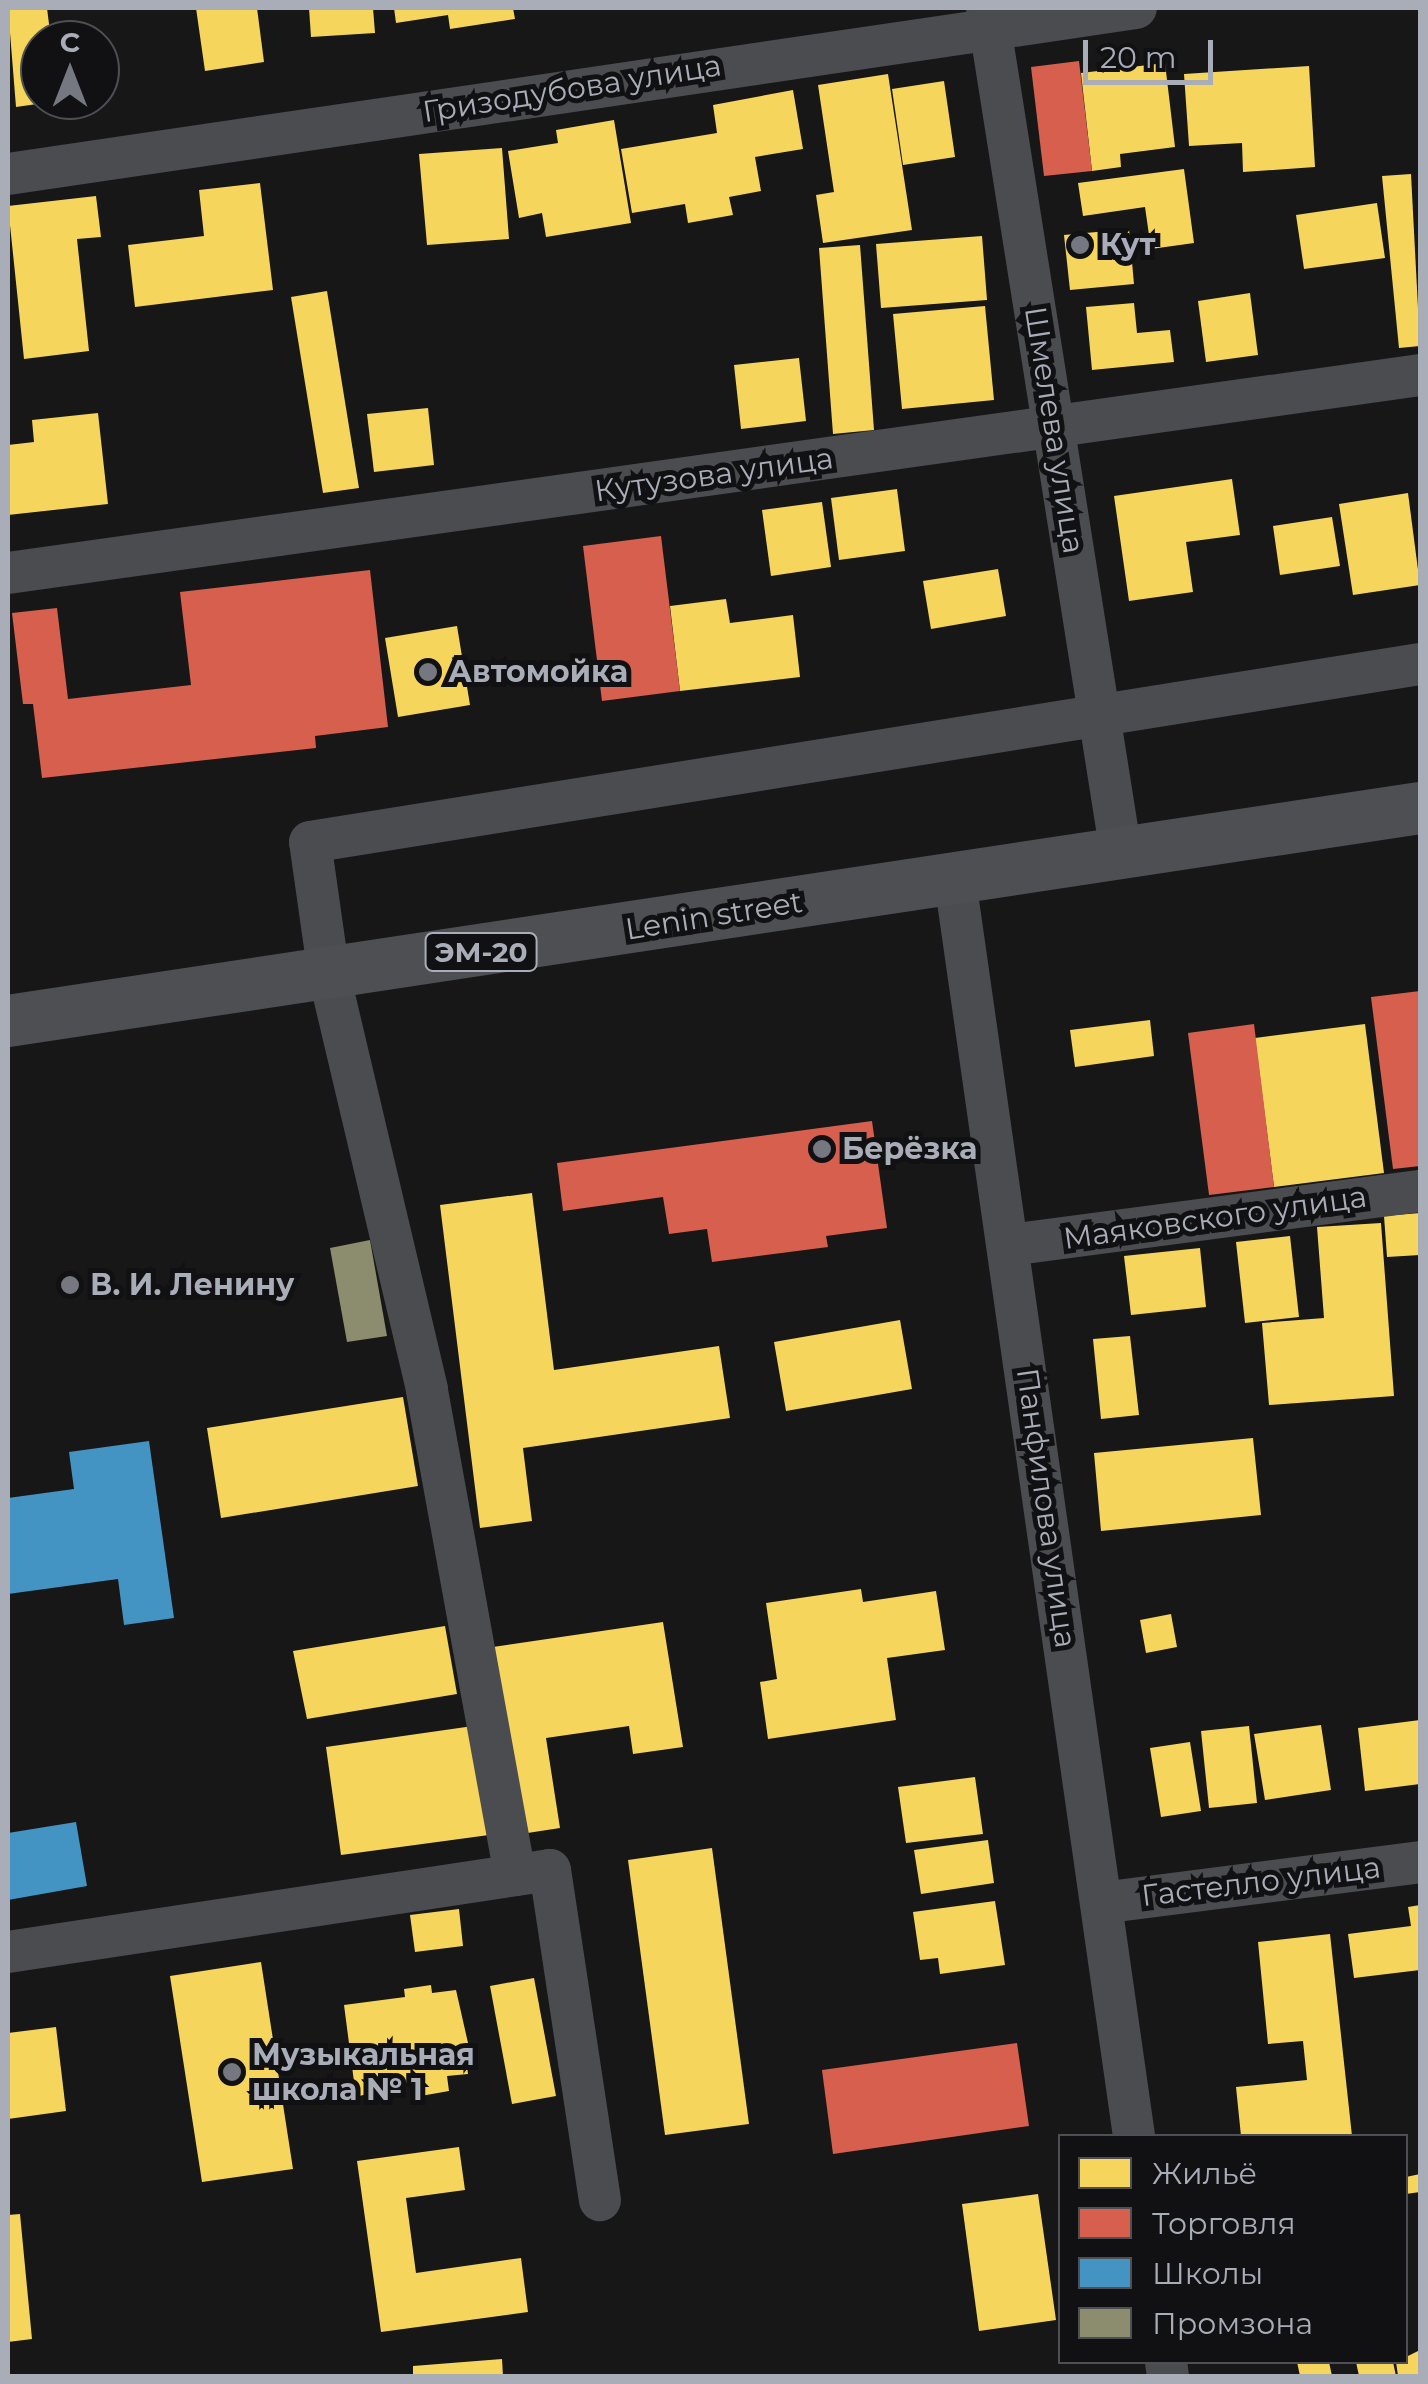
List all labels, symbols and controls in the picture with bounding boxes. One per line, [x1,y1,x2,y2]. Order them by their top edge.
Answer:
north arrow [20,20,120,120]
scale bar [1088,20,1218,82]
text: С [60,25,80,59]
text: 20 m [1100,39,1177,76]
street label: Гризодубова улица [420,48,724,130]
place label: Кут [1100,227,1156,263]
marker: Кут [1069,234,1091,256]
street label: Шмелева улица [1017,304,1091,556]
street label: Кутузова улица [593,440,835,510]
place label: Автомойка [448,654,628,690]
marker: Автомойка [417,661,439,683]
street label: Lenin street [623,884,805,948]
road number: ЭМ-20 [424,929,538,975]
place label: Берёзка [842,1131,977,1167]
marker: Берёзка [811,1138,833,1160]
street label: Маяковского улица [1061,1179,1369,1257]
place label: В. И. Ленину [90,1267,294,1303]
marker: В. И. Ленину [59,1274,81,1296]
street label: Панфилова улица [1009,1366,1083,1650]
street label: Гастелло улица [1139,1849,1383,1915]
place label: Музыкальная школа № 1 [252,2037,475,2108]
marker: Музыкальная школа № 1 [221,2061,243,2083]
legend [1058,2134,1408,2364]
text: Жильё [1152,2155,1257,2192]
text: Торговля [1152,2205,1296,2242]
text: Школы [1152,2255,1263,2292]
text: Промзона [1152,2305,1313,2342]

